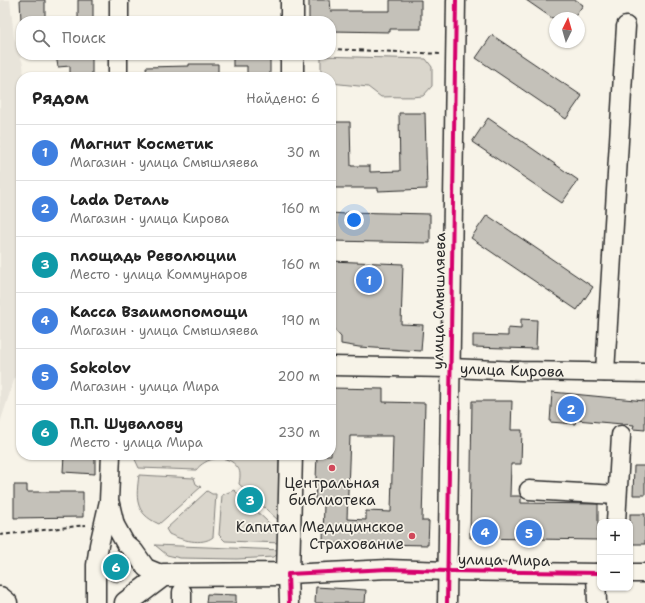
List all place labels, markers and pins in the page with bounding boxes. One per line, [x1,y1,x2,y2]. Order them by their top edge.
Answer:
pin: 1 [356,265,382,295]
pin: 2 [558,394,584,424]
marker: Центральная библиотека [327,463,337,473]
place label: Центральная библиотека [284,473,380,510]
pin: 3 [237,485,263,515]
place label: Капитал Медицинское Страхование [236,517,404,554]
pin: 4 [472,517,498,547]
pin: 5 [516,518,542,548]
marker: Капитал Медицинское Страхование [407,531,417,541]
pin: 6 [103,552,129,582]

